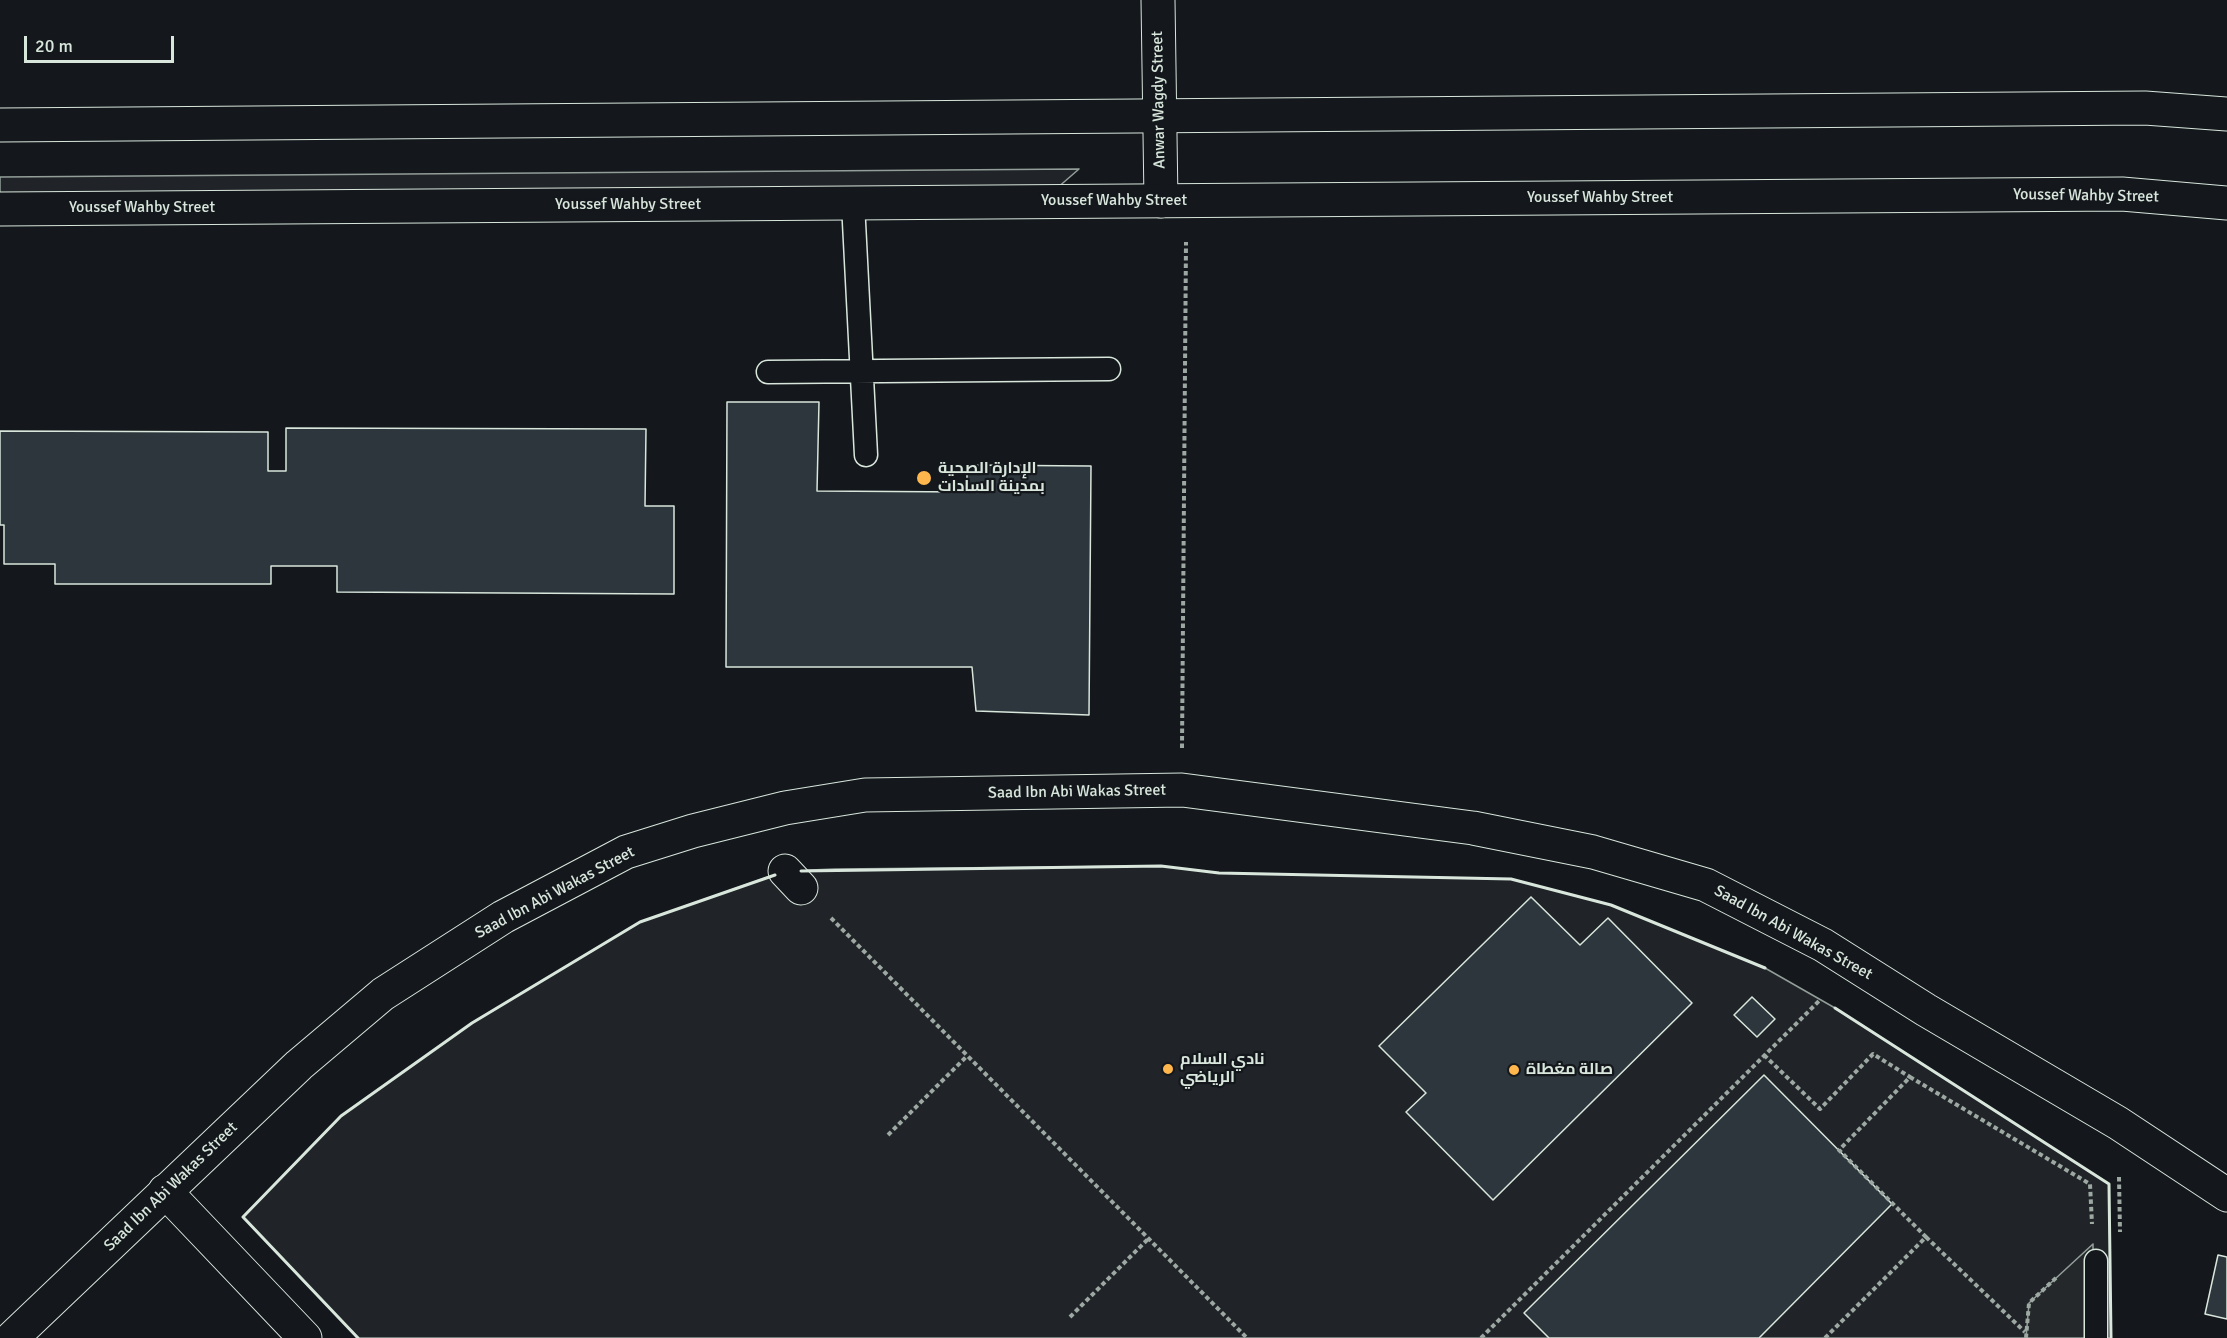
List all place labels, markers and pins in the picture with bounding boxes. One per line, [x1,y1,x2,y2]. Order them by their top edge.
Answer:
place label: الإدارة الصحية بمدينة السادات [938,459,1045,497]
marker: الإدارة الصحية بمدينة السادات [915,469,933,487]
place label: نادي السلام الرياضي [1180,1050,1264,1088]
place label: صالة مغطاة [1526,1060,1613,1080]
marker: نادي السلام الرياضي [1161,1062,1175,1076]
marker: صالة مغطاة [1507,1063,1521,1077]

